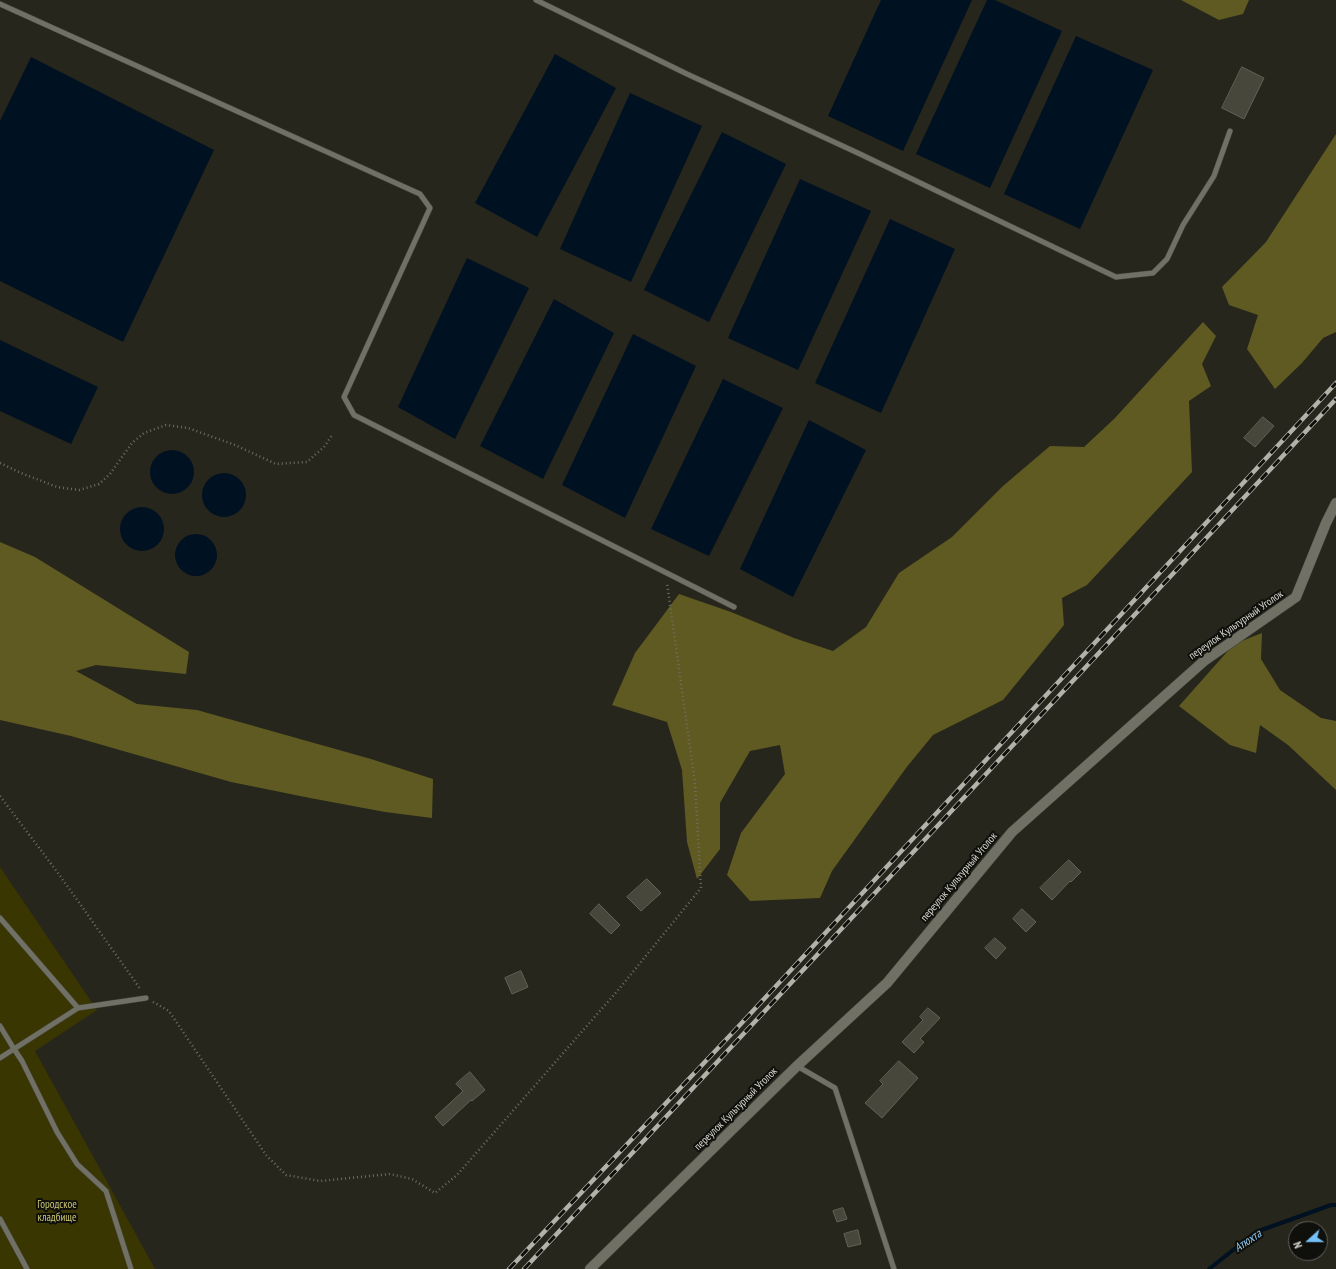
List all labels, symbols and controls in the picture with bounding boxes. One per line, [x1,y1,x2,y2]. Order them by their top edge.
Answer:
street label: переулок Культурный Уголок [1186,587,1286,663]
street label: переулок Культурный Уголок [918,830,1000,924]
street label: переулок Культурный Уголок [692,1065,780,1153]
park label: Городское кладбище [37,1198,77,1224]
north arrow [1288,1221,1328,1261]
water label: Атюхта [1232,1227,1264,1255]
text: N [1290,1240,1305,1250]

